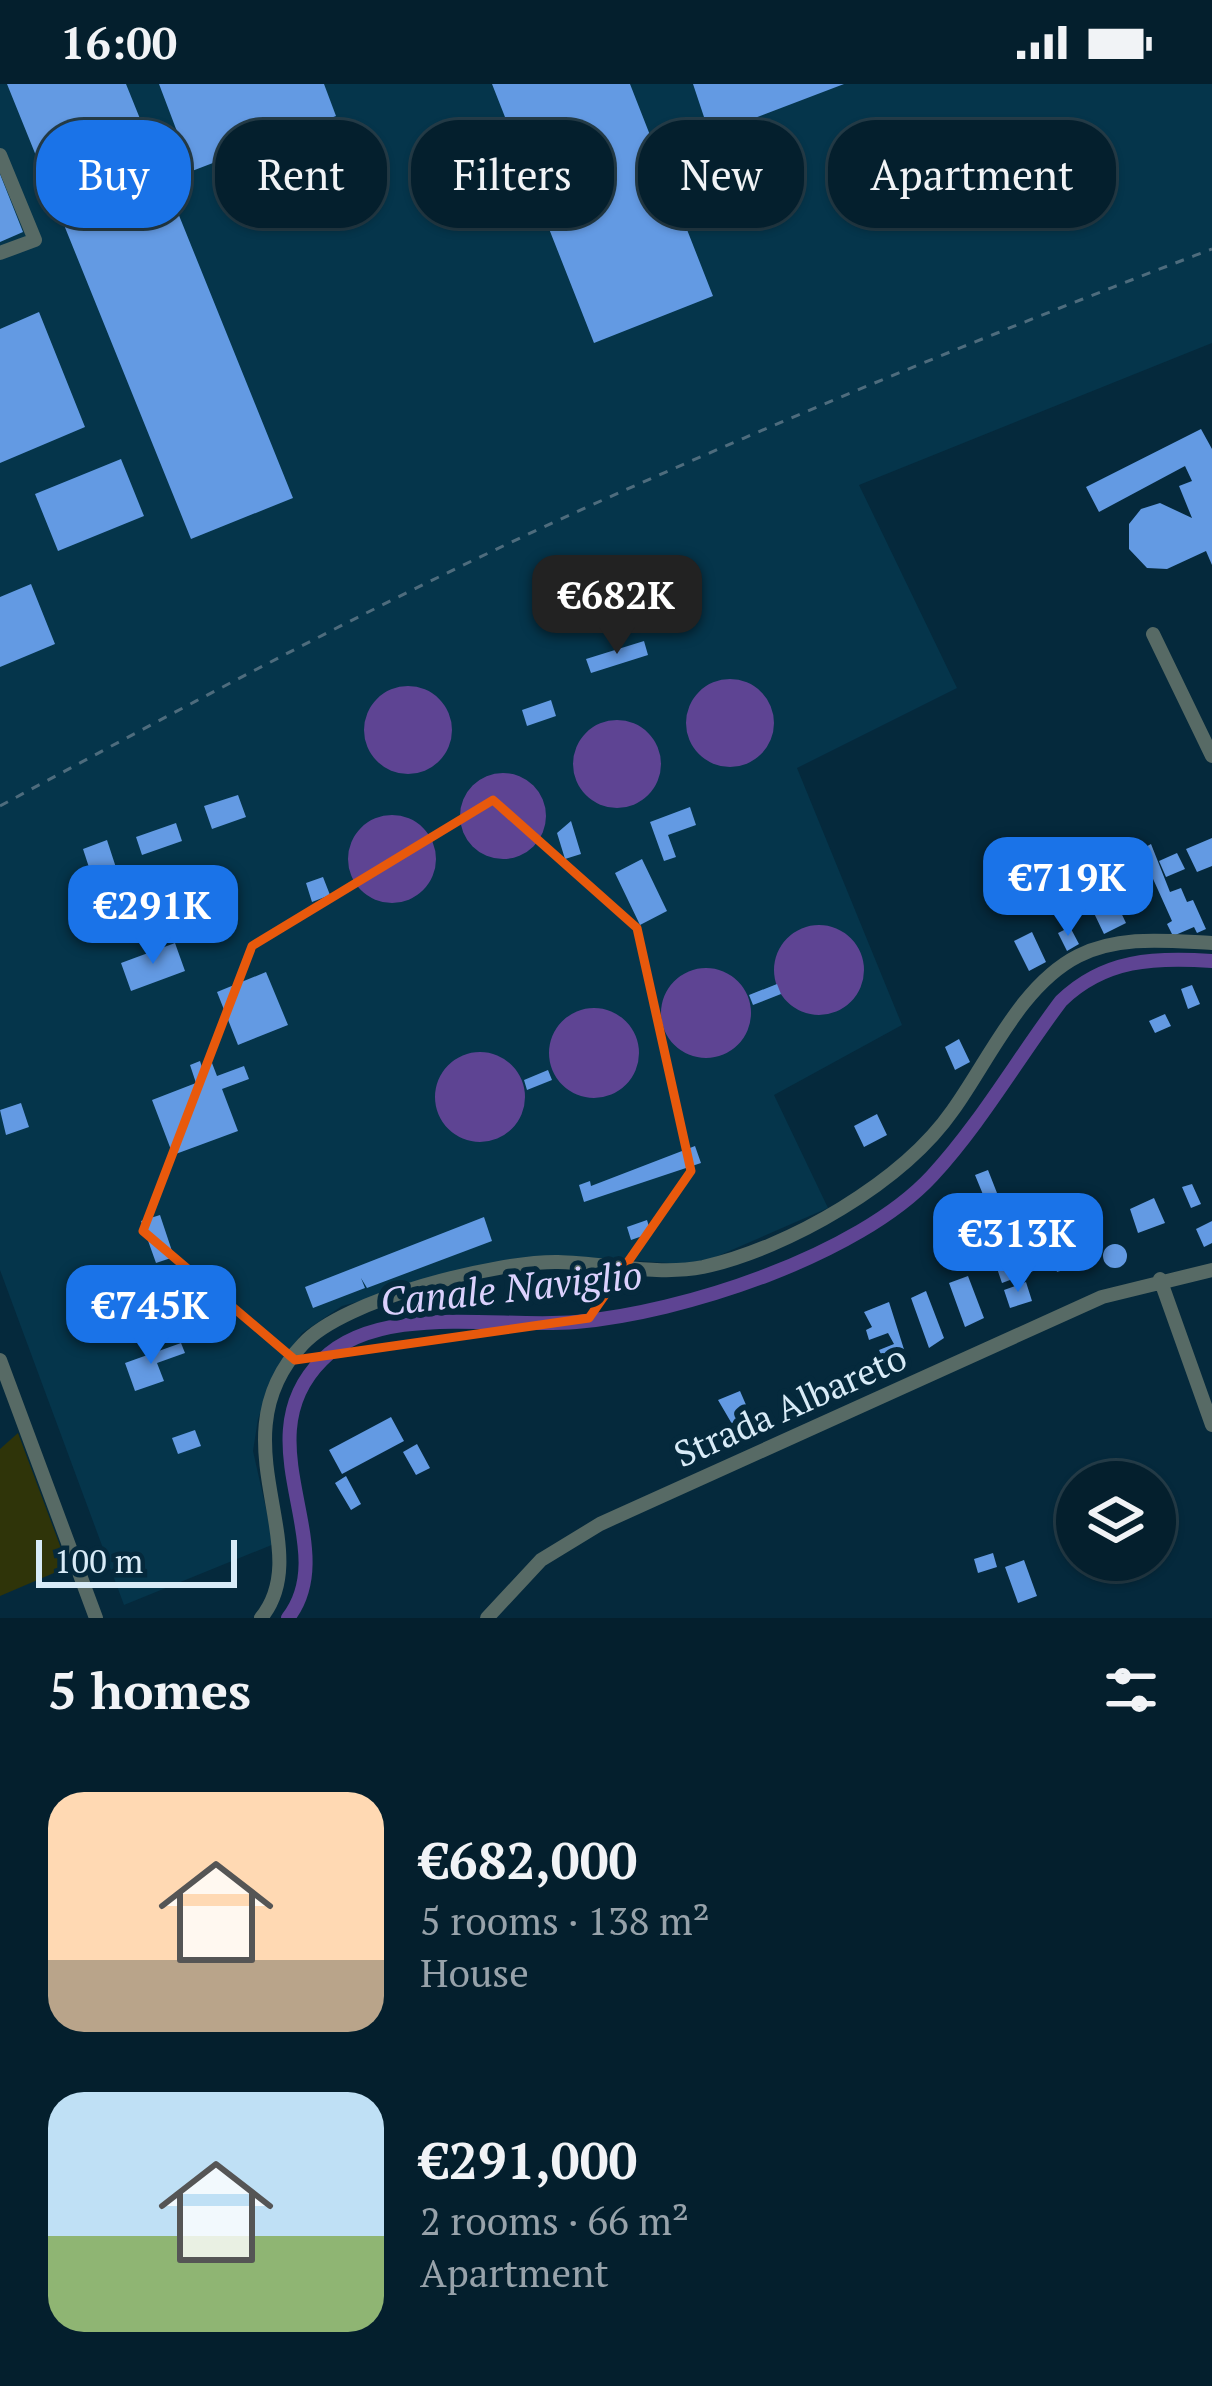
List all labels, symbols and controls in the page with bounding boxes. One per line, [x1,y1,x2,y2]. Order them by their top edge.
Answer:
text: 16:00 [60,12,177,72]
chip: Buy [36,120,191,228]
chip: Rent [215,120,387,228]
chip: Filters [411,120,614,228]
chip: New [638,120,804,228]
chip: Apartment [828,120,1116,228]
pin: €682K [533,555,701,657]
text: €682K [559,568,675,620]
pin: €719K [984,837,1152,939]
text: €719K [1010,850,1126,902]
pin: €291K [69,865,237,967]
text: €291K [95,878,211,930]
pin: €313K [934,1193,1102,1295]
text: €313K [960,1206,1076,1258]
water label: Canale Naviglio [377,1247,645,1327]
pin: €745K [67,1265,235,1367]
text: €745K [93,1278,209,1330]
street label: Strada Albareto [667,1333,913,1477]
map controls [1056,1461,1176,1581]
button: layers [1056,1461,1176,1581]
scale bar [36,1534,237,1587]
text: 100 m [54,1539,143,1582]
text: 5 homes [48,1656,251,1724]
icon: filters [1098,1657,1164,1723]
text: €682,000 [420,1826,637,1894]
icon: home [144,1840,288,1984]
text: 5 rooms · 138 m² [420,1894,710,1946]
text: House [420,1946,529,1998]
text: €291,000 [420,2126,637,2194]
icon: home [144,2140,288,2284]
text: 2 rooms · 66 m² [420,2194,689,2246]
text: Apartment [420,2246,609,2298]

